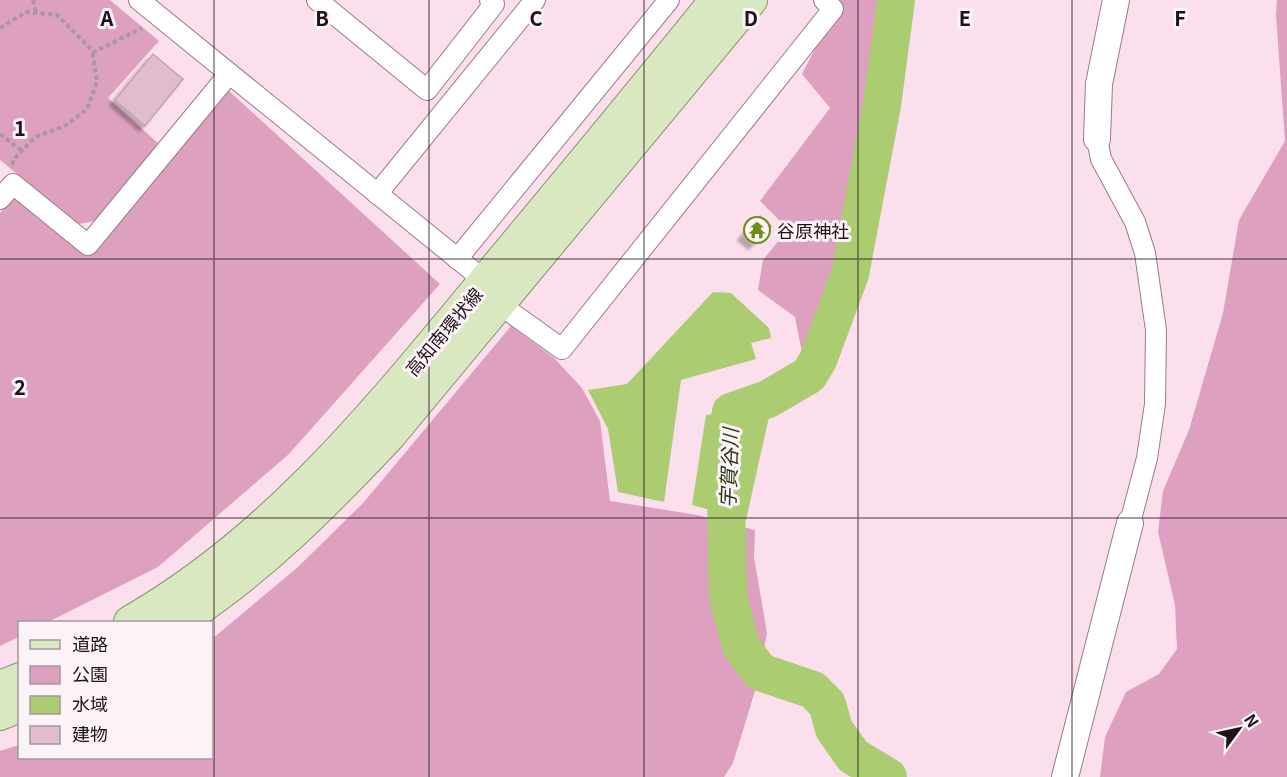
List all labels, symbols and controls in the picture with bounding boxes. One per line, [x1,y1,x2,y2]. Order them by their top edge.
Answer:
text: A [100,3,114,32]
text: B [315,3,329,32]
text: C [529,3,543,32]
text: D [744,3,758,32]
text: E [959,3,971,32]
text: F [1174,3,1186,32]
text: 1 [14,113,26,142]
temple icon: 谷原神社 [742,215,772,245]
place label: 谷原神社 [777,217,849,243]
street label: 高知南環状線 [398,281,488,381]
text: 2 [14,372,26,401]
water label: 宇賀谷川 [712,426,744,508]
legend [18,621,213,759]
text: 道路 [72,630,108,656]
text: 公園 [72,660,108,686]
text: 水域 [72,690,108,716]
north arrow [1209,699,1269,759]
text: N [1239,709,1266,732]
text: 建物 [72,720,108,746]

